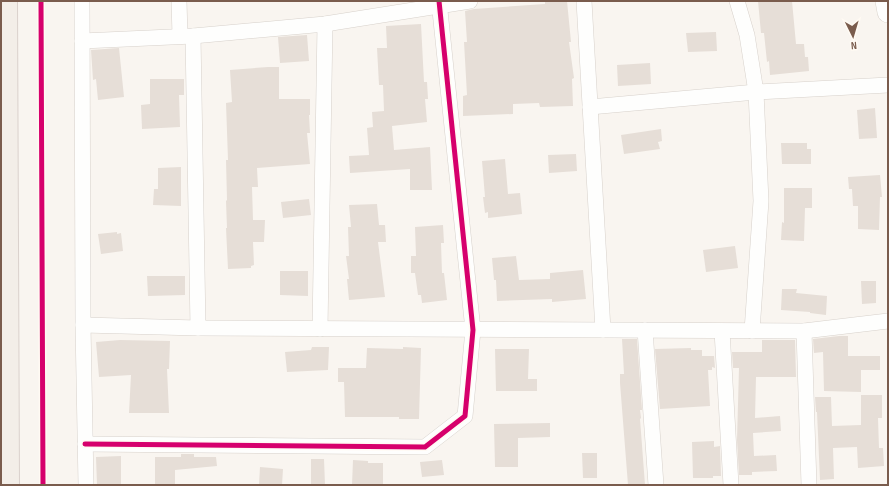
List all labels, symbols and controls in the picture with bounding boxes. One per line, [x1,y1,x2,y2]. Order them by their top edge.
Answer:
north arrow [833,16,873,56]
text: N [850,39,857,52]

